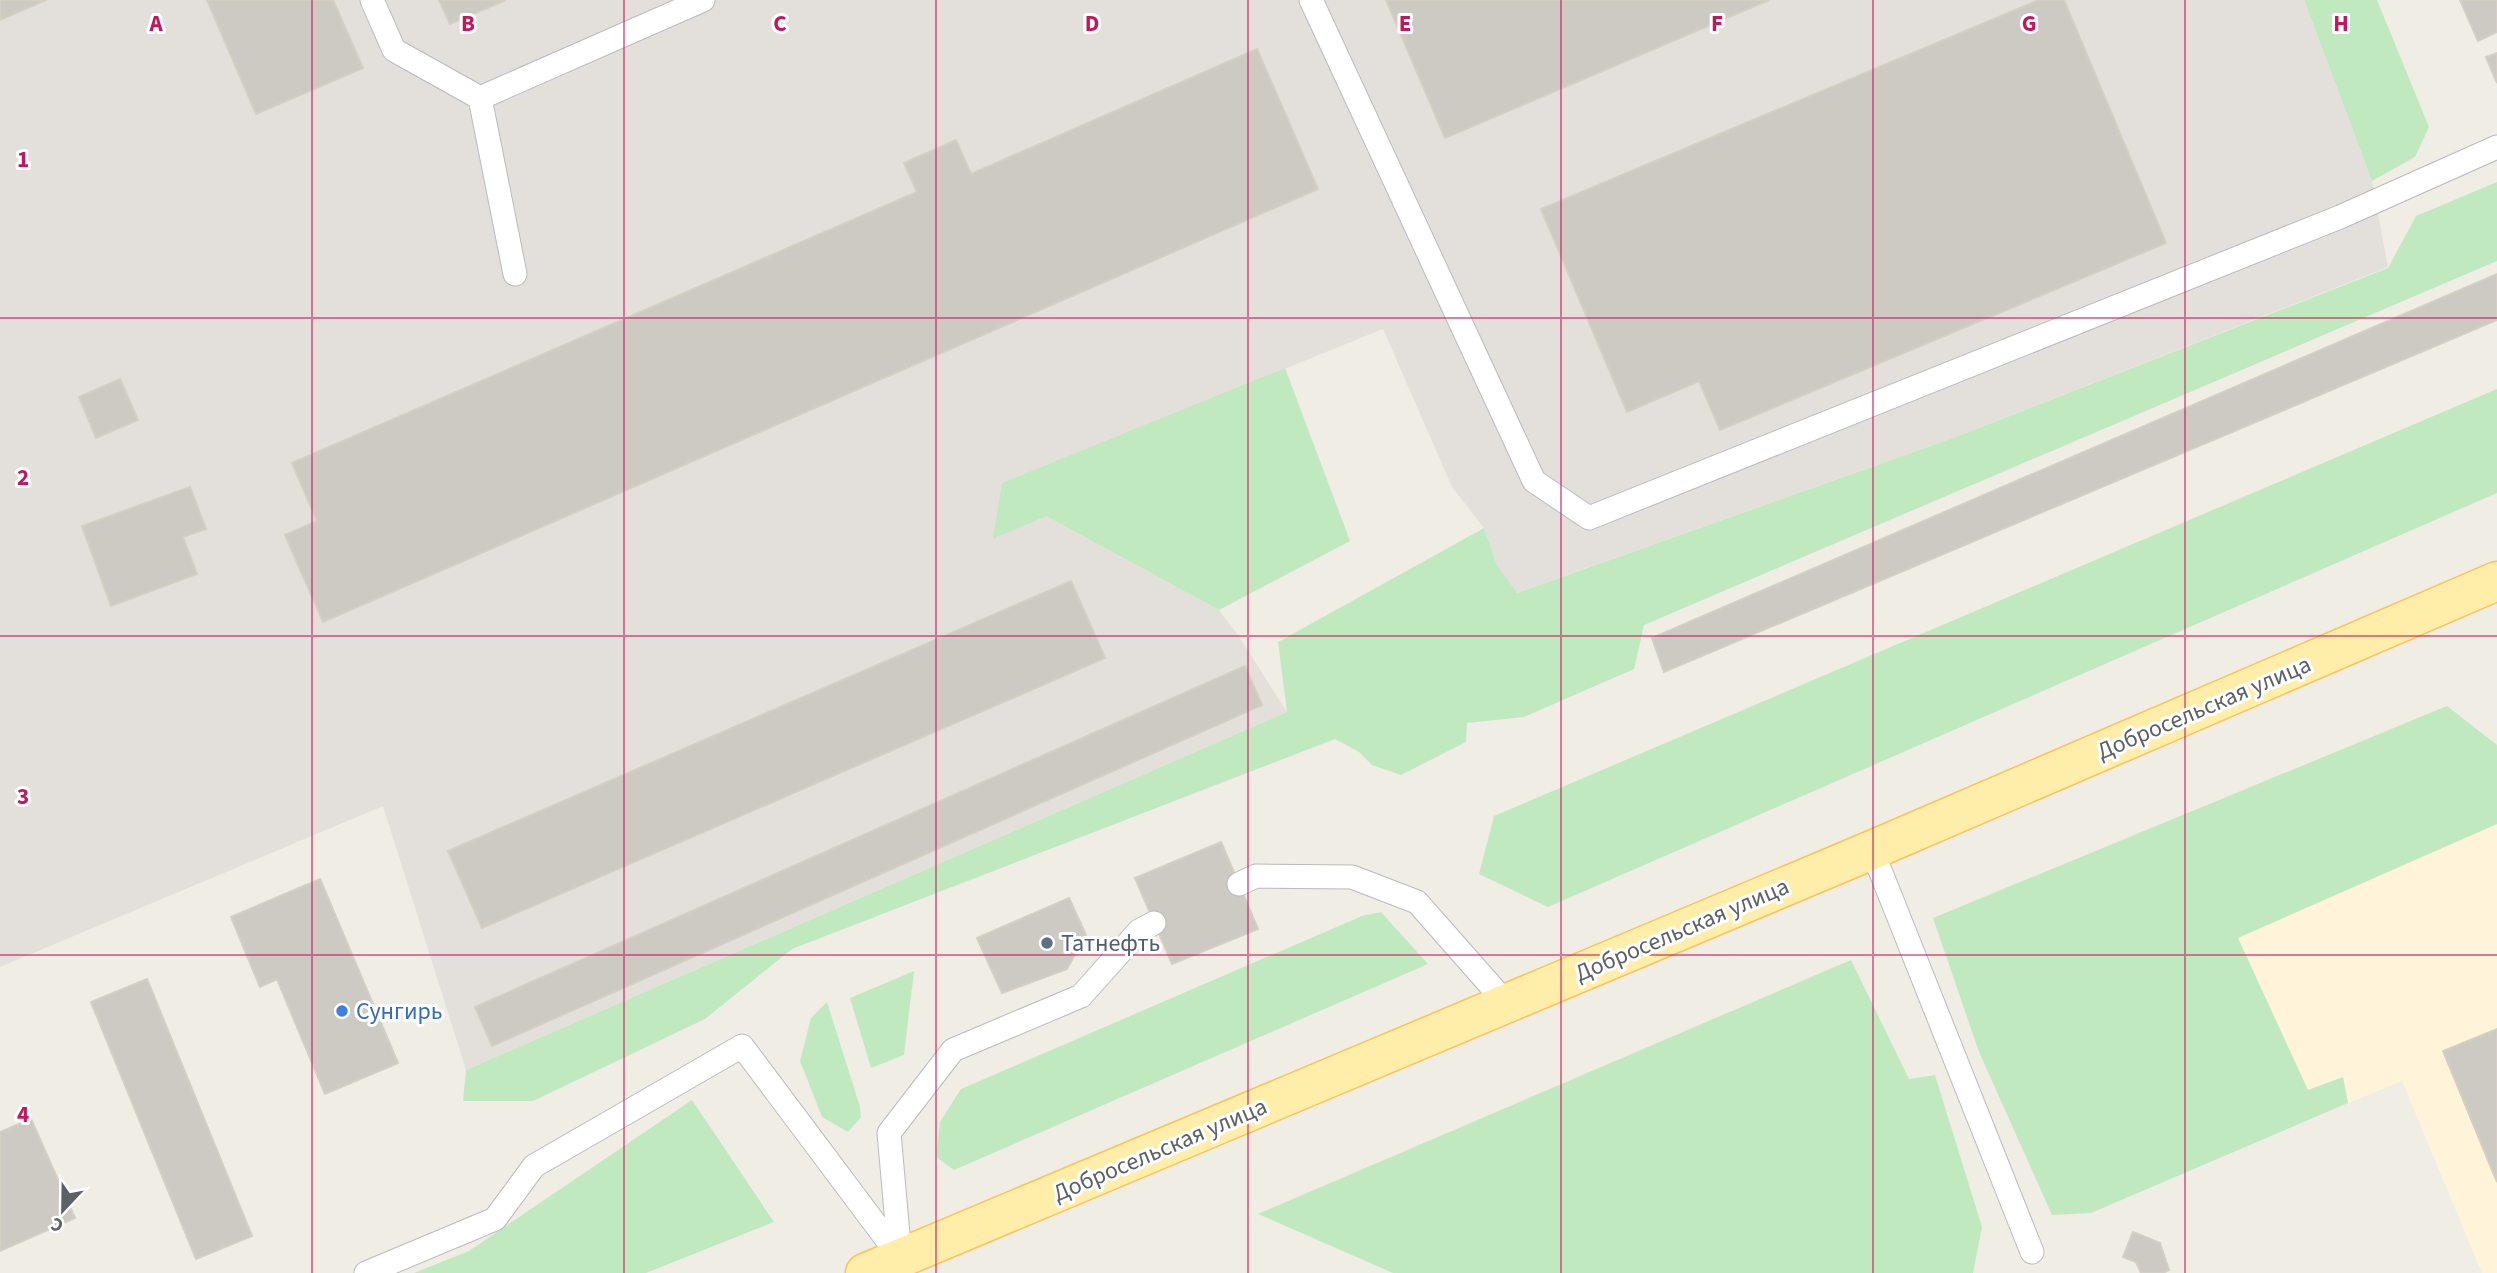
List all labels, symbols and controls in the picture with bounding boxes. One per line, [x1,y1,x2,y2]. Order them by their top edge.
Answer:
text: A [148,7,163,40]
text: B [461,7,475,40]
text: C [773,7,787,40]
text: D [1085,7,1099,40]
text: E [1399,7,1411,40]
text: F [1711,7,1723,40]
text: G [2022,7,2036,40]
text: H [2333,7,2349,40]
text: 1 [17,143,29,176]
text: 2 [17,461,29,494]
street label: Добросельская улица [2092,647,2316,769]
text: 3 [17,780,29,813]
street label: Добросельская улица [1570,869,1794,991]
place label: Татнефть [1061,926,1160,961]
marker: Татнефть [1039,935,1055,951]
place label: Сунгирь [356,994,443,1029]
marker: Сунгирь [334,1003,350,1019]
street label: Добросельская улица [1048,1089,1272,1211]
text: 4 [17,1098,29,1131]
north arrow [28,1175,98,1245]
text: С [47,1210,67,1239]

